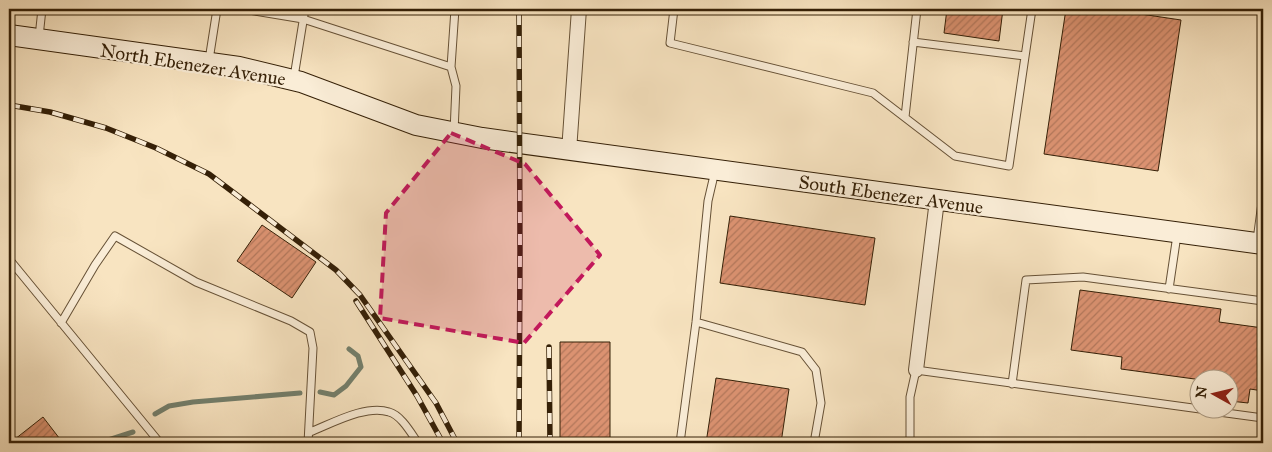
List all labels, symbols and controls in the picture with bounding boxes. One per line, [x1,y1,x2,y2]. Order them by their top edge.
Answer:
street label: North Ebenezer Avenue [98,38,288,91]
street label: South Ebenezer Avenue [797,170,985,219]
north arrow [1190,370,1240,420]
text: N [1192,385,1211,399]

